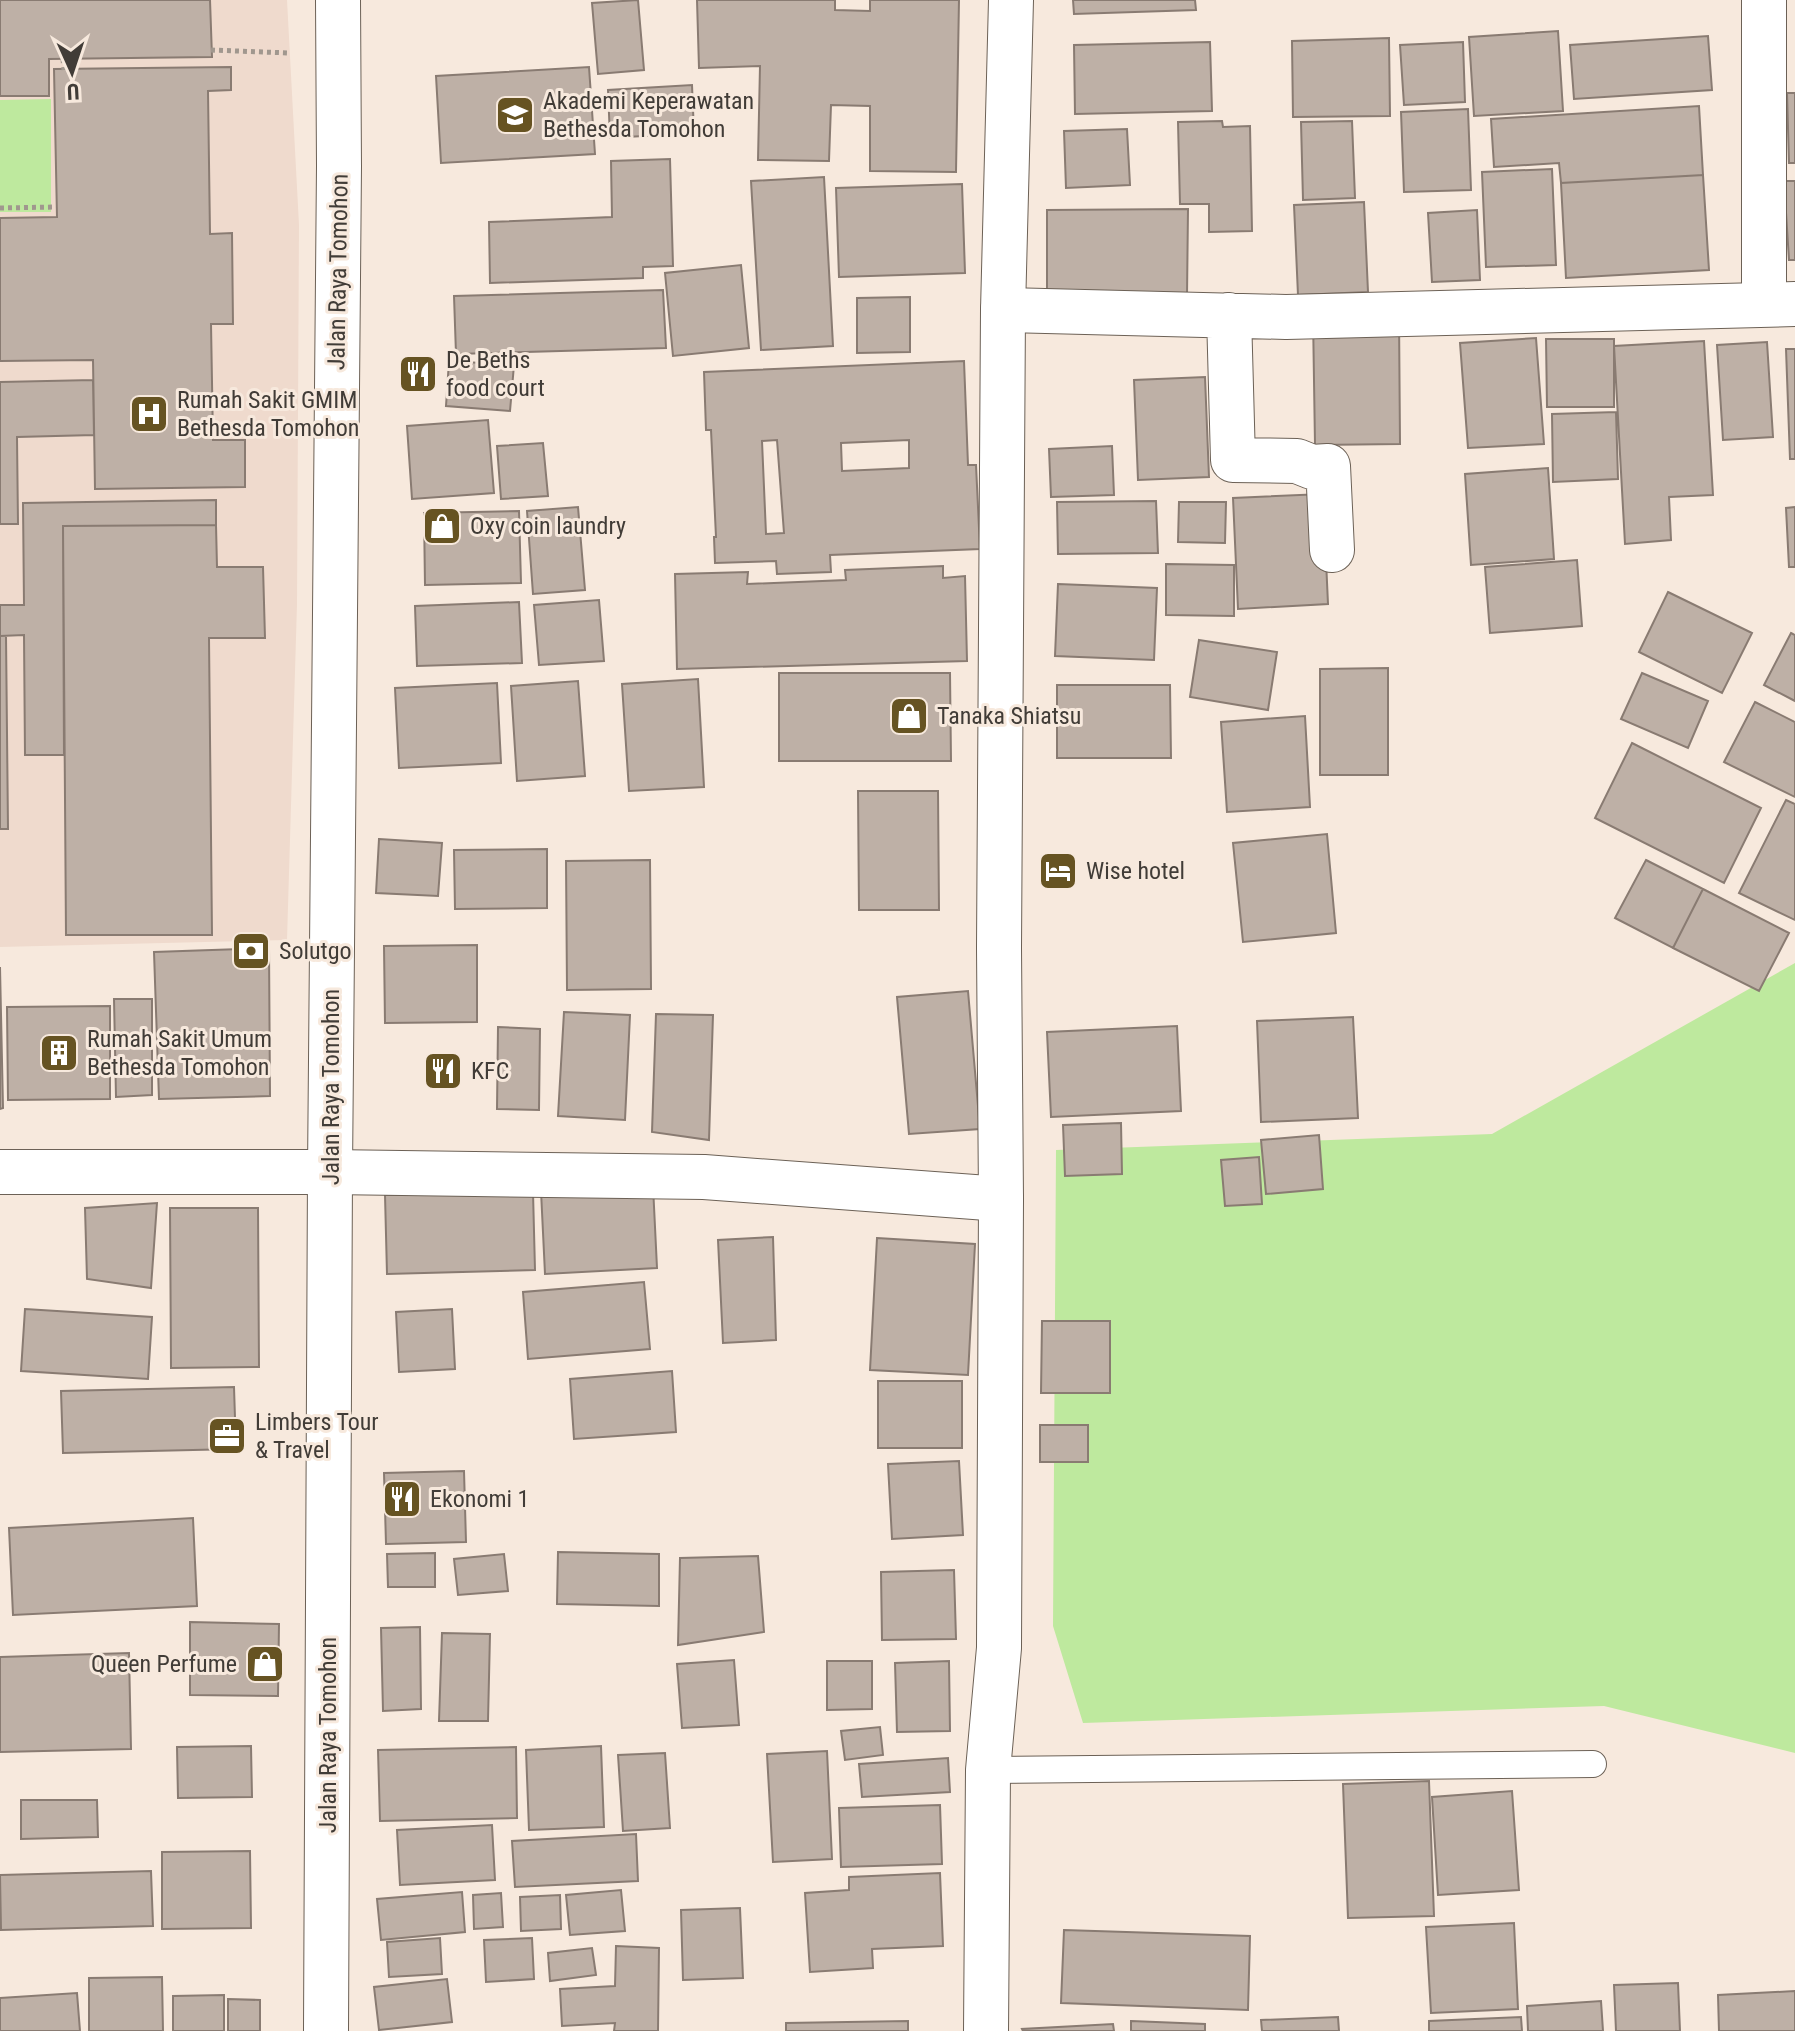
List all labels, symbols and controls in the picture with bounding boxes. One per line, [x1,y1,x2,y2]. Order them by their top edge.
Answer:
north arrow [32,32,112,112]
text: U [66,79,80,104]
place label: Akademi Keperawatan Bethesda Tomohon [543,87,754,143]
school or university icon: Akademi Keperawatan Bethesda Tomohon [494,94,536,136]
street label: Jalan Raya Tomohon [322,174,354,370]
place label: De Beths food court [446,346,545,402]
restaurant icon: De Beths food court [397,353,439,395]
place label: Rumah Sakit GMIM Bethesda Tomohon [177,386,359,442]
hospital icon: Rumah Sakit GMIM Bethesda Tomohon [128,393,170,435]
shop icon: Oxy coin laundry [421,505,463,547]
place label: Oxy coin laundry [470,512,626,540]
shop icon: Tanaka Shiatsu [888,695,930,737]
place label: Tanaka Shiatsu [937,702,1081,730]
hotel icon: Wise hotel [1037,850,1079,892]
place label: Wise hotel [1086,857,1185,885]
bank icon: Solutgo [230,930,272,972]
place label: Solutgo [279,937,352,965]
street label: Jalan Raya Tomohon [317,989,345,1185]
place label: Rumah Sakit Umum Bethesda Tomohon [87,1025,272,1081]
building icon: Rumah Sakit Umum Bethesda Tomohon [38,1032,80,1074]
restaurant icon: KFC [422,1050,464,1092]
place label: KFC [471,1057,509,1085]
place label: Limbers Tour & Travel [255,1408,379,1464]
office icon: Limbers Tour & Travel [206,1415,248,1457]
restaurant icon: Ekonomi 1 [381,1478,423,1520]
place label: Ekonomi 1 [430,1485,529,1513]
street label: Jalan Raya Tomohon [314,1637,342,1833]
shop icon: Queen Perfume [244,1643,286,1685]
place label: Queen Perfume [91,1650,237,1678]

